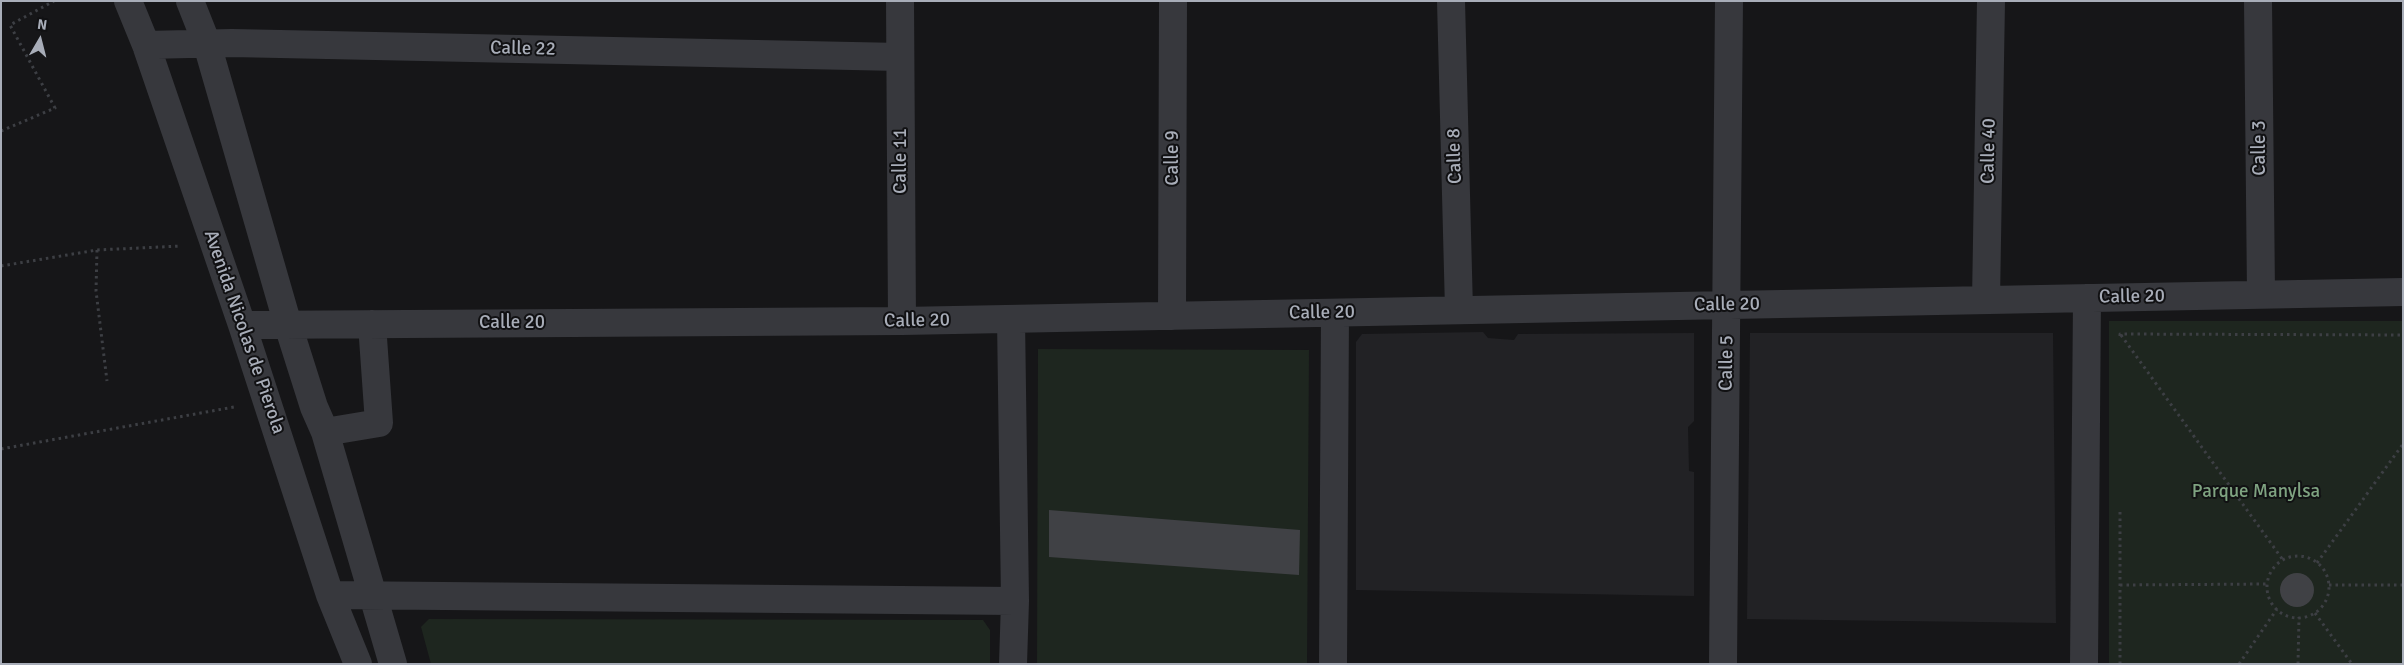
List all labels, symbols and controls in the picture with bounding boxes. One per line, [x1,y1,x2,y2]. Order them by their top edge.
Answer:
north arrow [15,15,65,65]
text: N [36,16,48,34]
street label: Calle 22 [490,37,556,61]
street label: Calle 40 [1977,118,2001,184]
street label: Calle 3 [2249,120,2271,176]
street label: Calle 11 [890,128,912,194]
street label: Calle 8 [1443,128,1467,184]
street label: Calle 9 [1162,130,1184,186]
street label: Avenida Nicolas de Pierola [198,227,290,437]
street label: Calle 20 [2099,285,2165,309]
street label: Calle 20 [1694,293,1760,317]
street label: Calle 20 [1289,301,1355,325]
street label: Calle 20 [884,309,950,333]
street label: Calle 20 [479,312,545,334]
street label: Calle 5 [1715,335,1739,391]
park label: Parque Manylsa [2192,481,2320,503]

